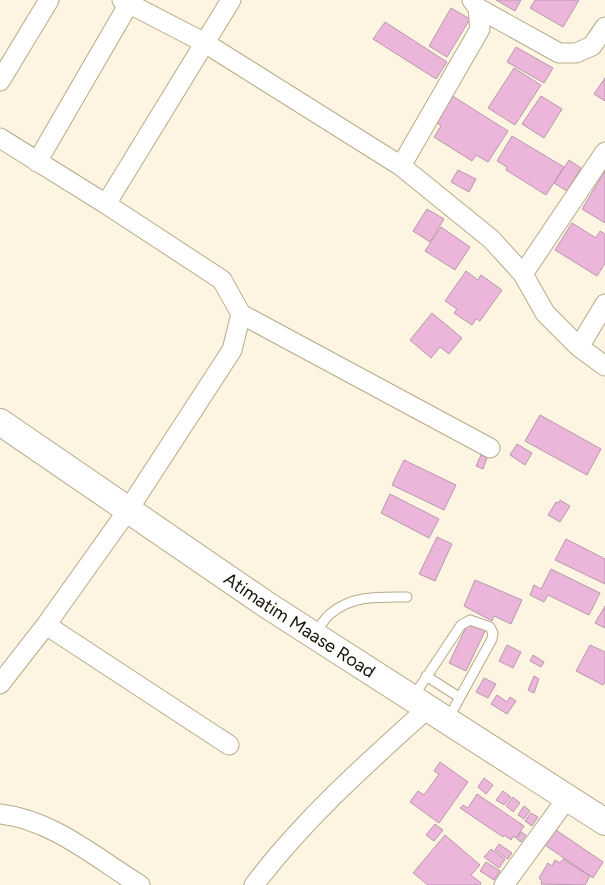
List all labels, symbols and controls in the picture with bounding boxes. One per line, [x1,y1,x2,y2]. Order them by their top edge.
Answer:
street label: Atimatim Maase Road [220,568,379,683]

